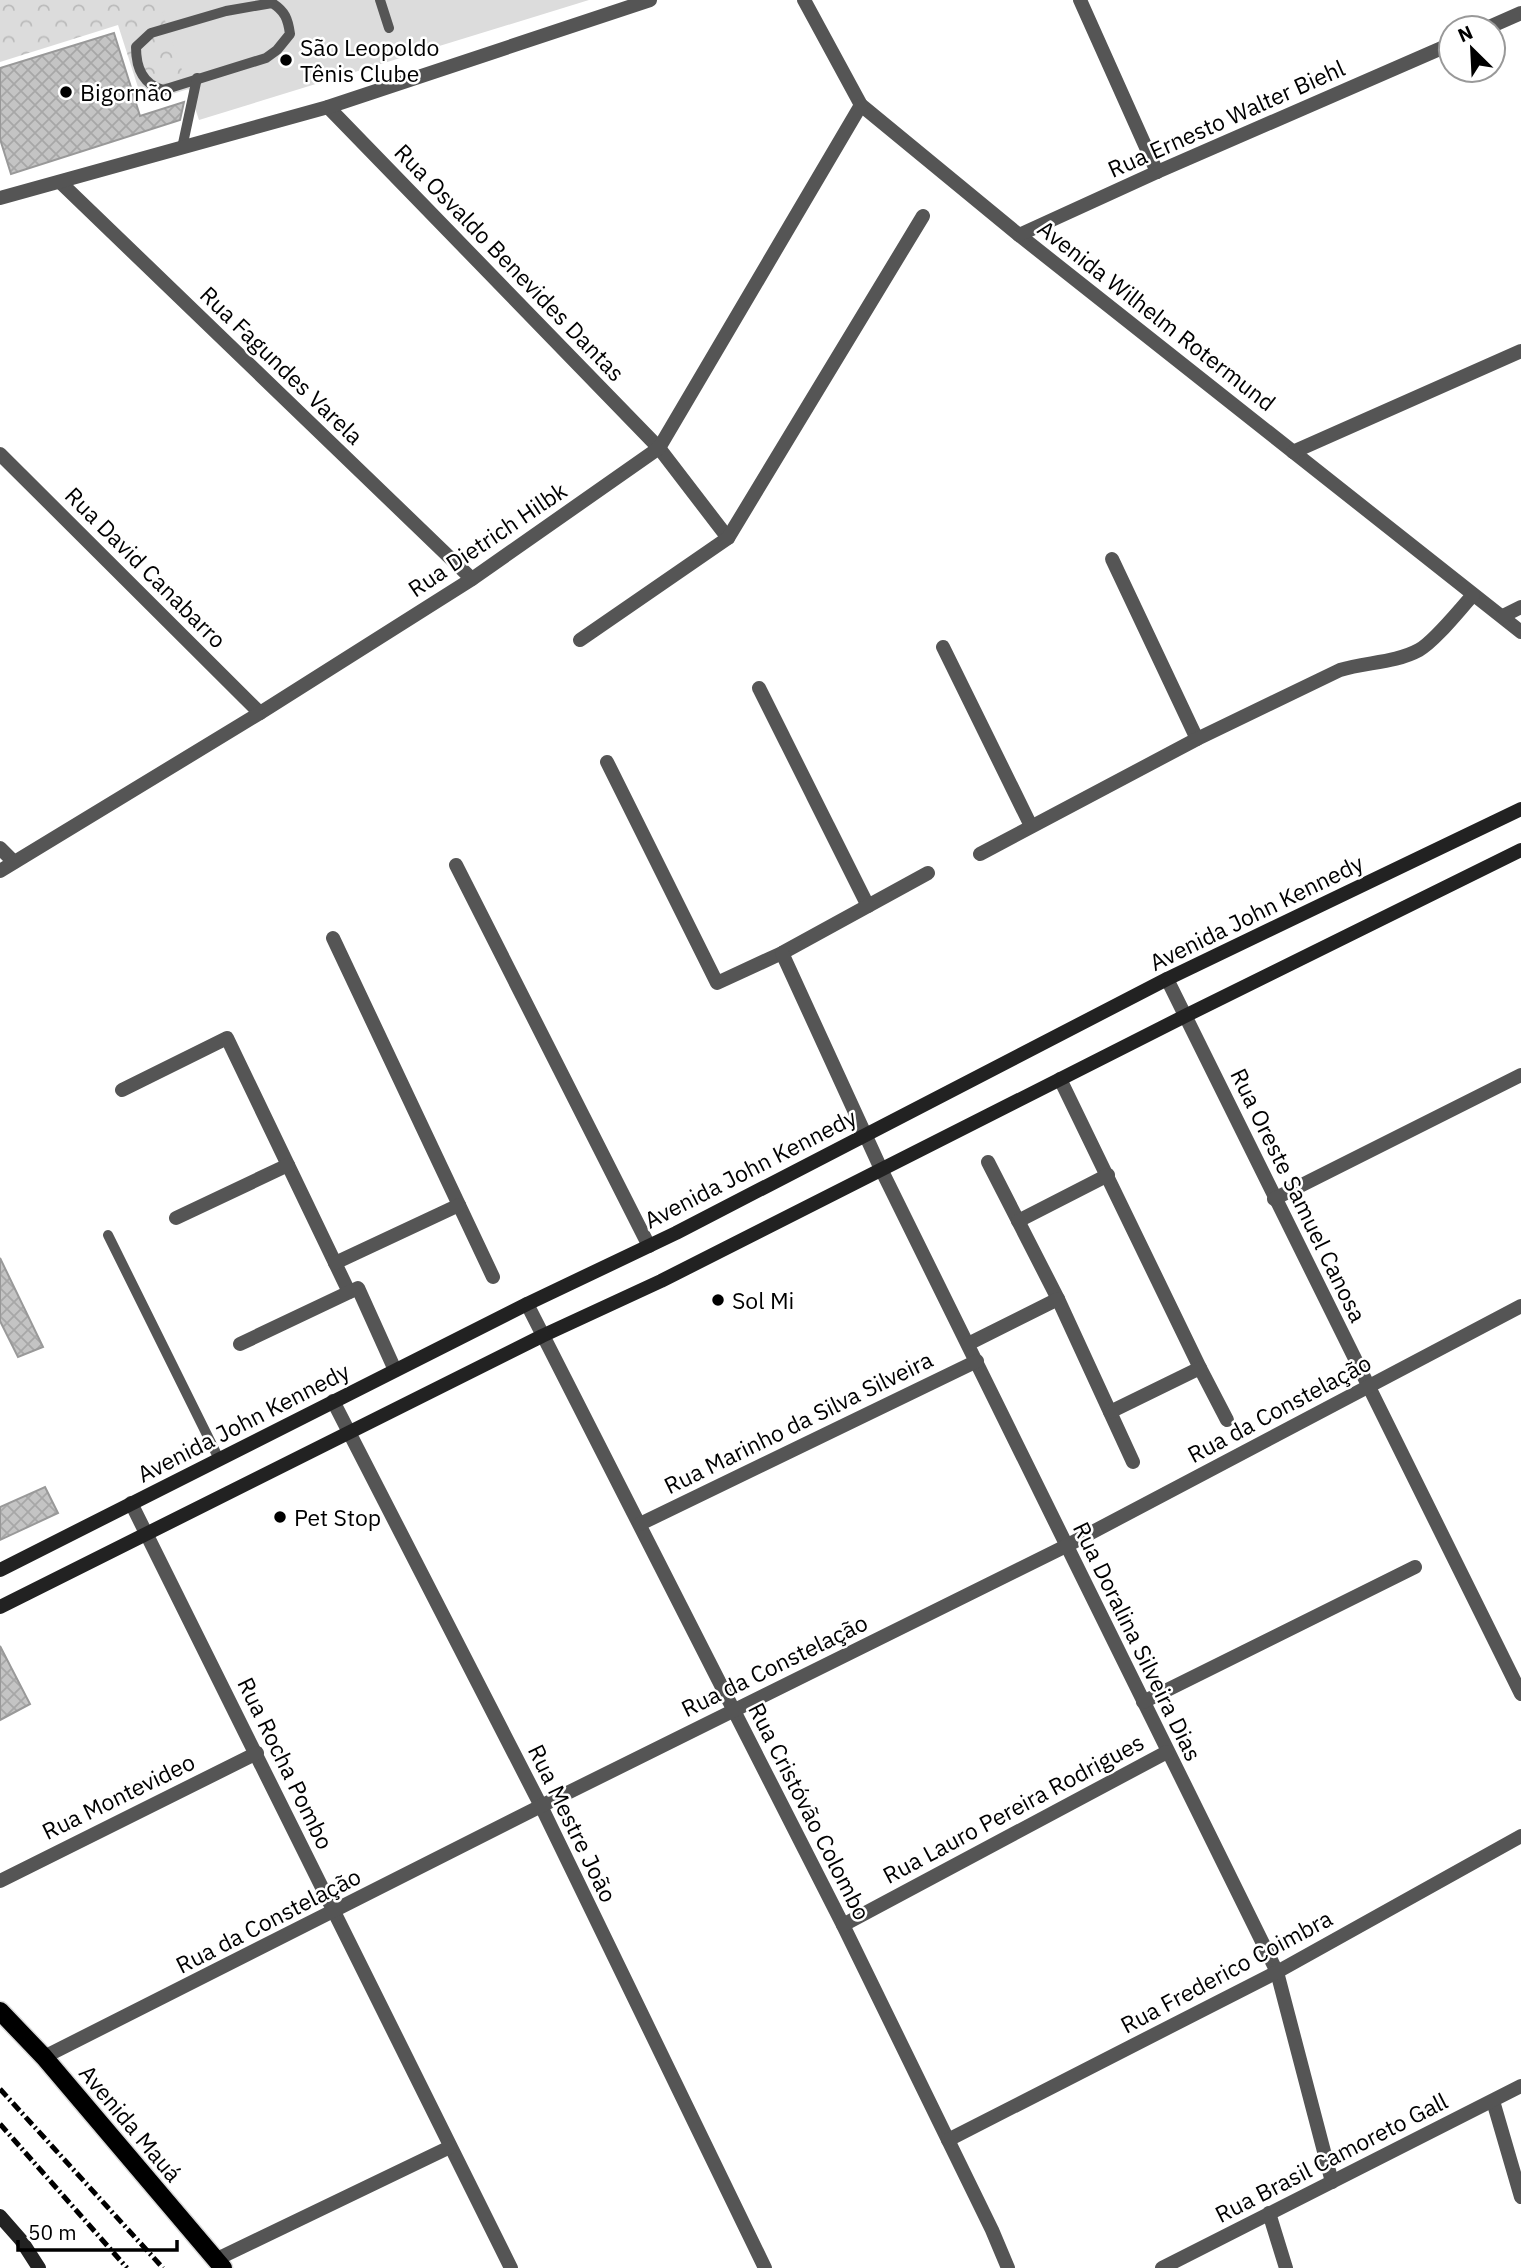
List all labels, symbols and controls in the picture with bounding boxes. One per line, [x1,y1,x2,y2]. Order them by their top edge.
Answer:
north arrow [1437,14,1507,84]
text: N [1454,20,1476,47]
place label: São Leopoldo Tênis Clube [300,32,439,88]
marker: São Leopoldo Tênis Clube [278,52,294,68]
street label: Rua Ernesto Walter Biehl [1103,52,1349,184]
place label: Bigornão [80,77,172,107]
marker: Bigornão [58,84,74,100]
street label: Rua Osvaldo Benevides Dantas [388,137,632,387]
street label: Avenida Wilhelm Rotermund [1032,213,1282,417]
street label: Rua Fagundes Varela [194,279,370,451]
street label: Rua Dietrich Hilbk [402,475,572,603]
street label: Rua David Canabarro [59,480,233,654]
street label: Avenida John Kennedy [1144,847,1368,977]
street label: Rua Oreste Samuel Canosa [1224,1063,1374,1327]
street label: Avenida John Kennedy [639,1101,862,1235]
place label: Sol Mi [732,1285,794,1315]
marker: Sol Mi [710,1292,726,1308]
street label: Rua Marinho da Silva Silveira [659,1344,937,1500]
street label: Rua da Constelação [1182,1347,1376,1469]
street label: Avenida John Kennedy [132,1355,355,1489]
place label: Pet Stop [294,1502,381,1532]
marker: Pet Stop [272,1509,288,1525]
street label: Rua Doralina Silveira Dias [1067,1516,1209,1766]
street label: Rua da Constelação [676,1607,872,1723]
street label: Rua Rocha Pombo [231,1672,341,1854]
street label: Rua Cristóvão Colombo [742,1697,878,1925]
street label: Rua Lauro Pereira Rodrigues [877,1726,1149,1890]
street label: Rua Mestre João [522,1739,624,1907]
street label: Rua Montevideo [37,1746,199,1846]
street label: Rua da Constelação [170,1860,366,1980]
street label: Rua Frederico Coimbra [1115,1902,1337,2040]
street label: Avenida Mauá [73,2058,189,2188]
street label: Rua Brasil Camoreto Gall [1210,2085,1452,2229]
scale bar [18,2208,177,2252]
text: 50 m [28,2218,77,2246]

